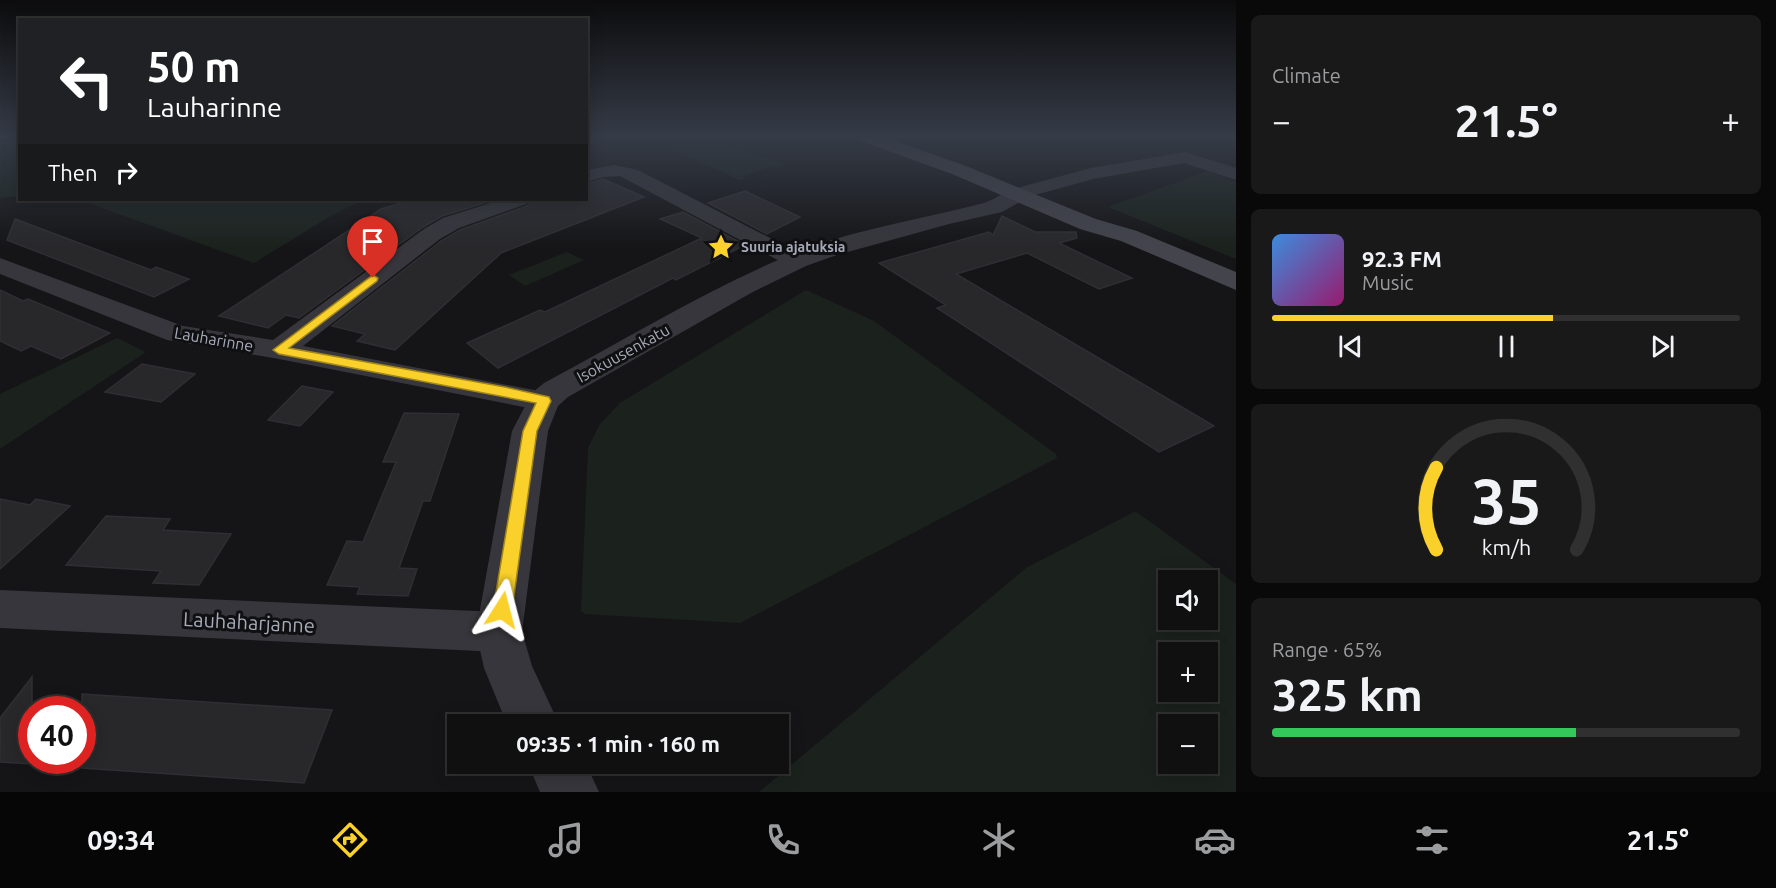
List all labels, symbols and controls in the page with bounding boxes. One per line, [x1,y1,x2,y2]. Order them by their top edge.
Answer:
icon: left [48,42,126,120]
text: 50 m [147,43,241,90]
text: Climate [1272,64,1341,87]
text: Lauharinne [147,92,282,122]
text: 21.5° [1454,95,1558,146]
text: − [1272,102,1291,139]
text: + [1721,102,1740,139]
icon: right [110,156,143,189]
text: Then [48,160,98,185]
pin [347,216,398,278]
icon: arrive [356,225,389,258]
place icon: Suuria ajatuksia [706,232,736,262]
place label: Suuria ajatuksia [741,239,845,255]
text: 92.3 FM [1362,246,1442,271]
text: Music [1362,271,1414,294]
street label: Isokuusenkatu [573,320,673,386]
street label: Lauharinne [173,323,255,355]
icon: previous [1334,330,1367,363]
icon: pause [1490,330,1523,363]
icon: next [1646,330,1679,363]
text: 35 [1471,466,1541,536]
text: km/h [1481,536,1531,560]
map controls [1158,570,1218,774]
button: sound [1158,570,1218,630]
position arrow [470,578,534,642]
street label: Lauhaharjanne [183,607,315,637]
text: Range · 65% [1272,638,1382,661]
button: + [1158,642,1218,702]
text: 325 km [1272,669,1423,720]
speed limit sign: 40 [18,696,96,774]
button: − [1158,714,1218,774]
text: 09:35 · 1 min · 160 m [516,731,720,756]
icon: directions [329,819,371,861]
icon: music [545,819,587,861]
icon: phone [762,819,804,861]
icon: climate [978,819,1020,861]
icon: car [1194,819,1236,861]
icon: filters [1411,819,1453,861]
text: 09:34 [87,825,155,855]
text: 21.5° [1627,825,1689,855]

